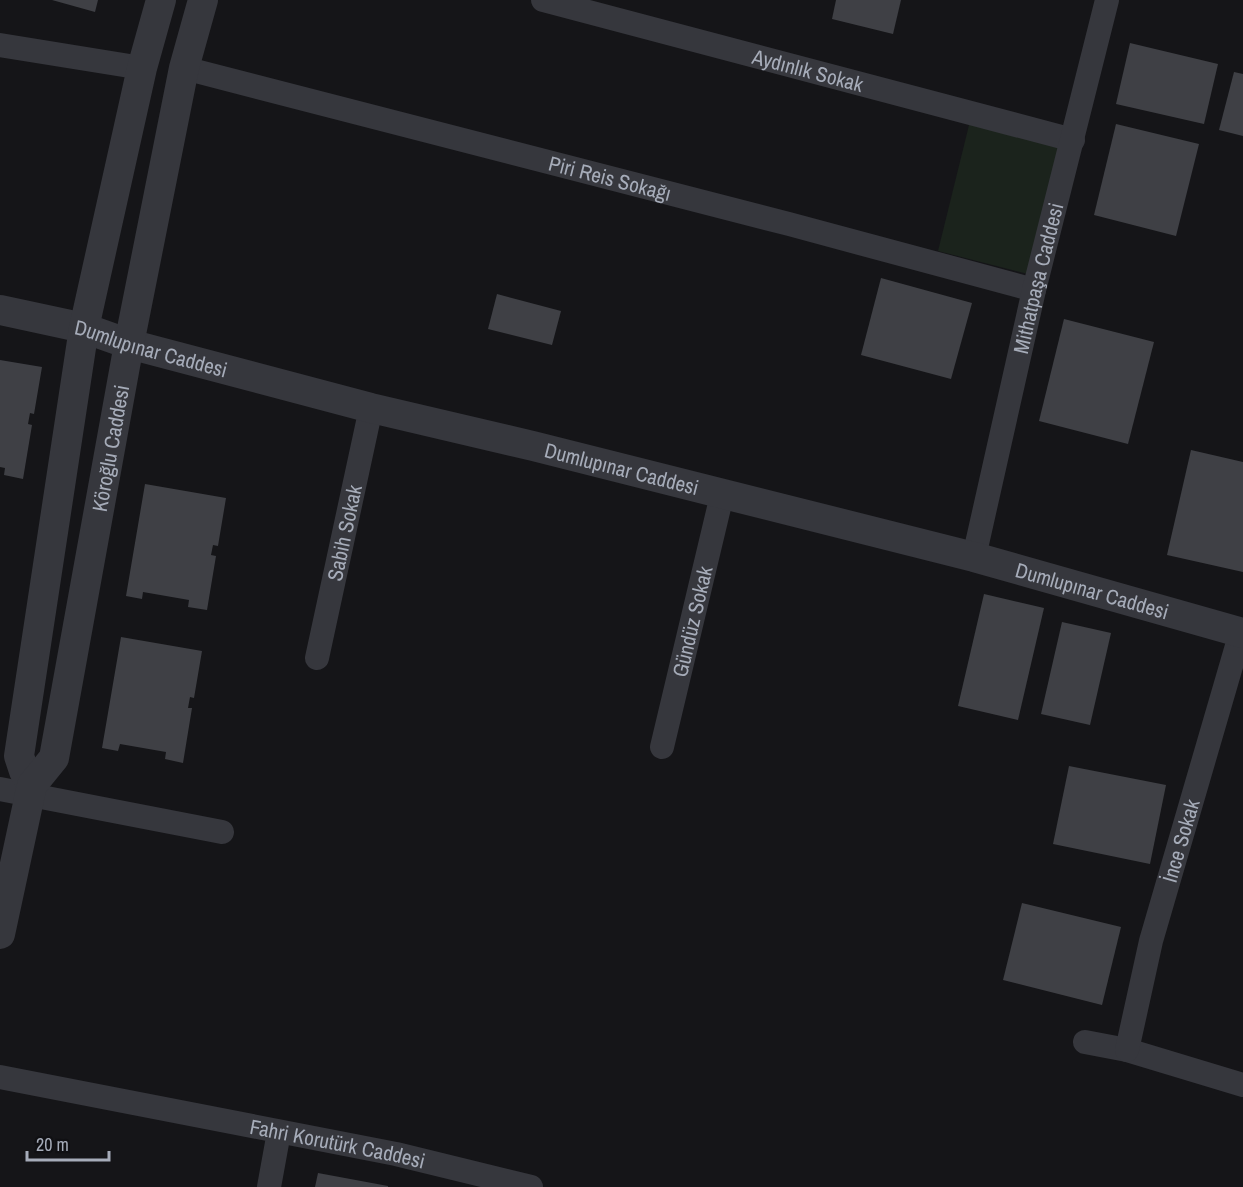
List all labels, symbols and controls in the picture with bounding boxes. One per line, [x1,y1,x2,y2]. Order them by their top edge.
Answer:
street label: Aydınlık Sokak [748,41,867,99]
street label: Piri Reis Sokağı [546,148,674,208]
street label: Mithatpaşa Caddesi [1006,200,1070,356]
street label: Dumlupınar Caddesi [72,312,231,384]
street label: Köroğlu Caddesi [84,383,136,514]
street label: Dumlupınar Caddesi [542,435,702,502]
street label: Sabih Sokak [320,482,369,584]
street label: Dumlupınar Caddesi [1012,555,1172,626]
street label: Gündüz Sokak [665,563,719,680]
street label: İnce Sokak [1154,795,1206,886]
street label: Fahri Korutürk Caddesi [247,1111,428,1175]
scale bar [27,1124,110,1162]
text: 20 m [36,1132,69,1157]

